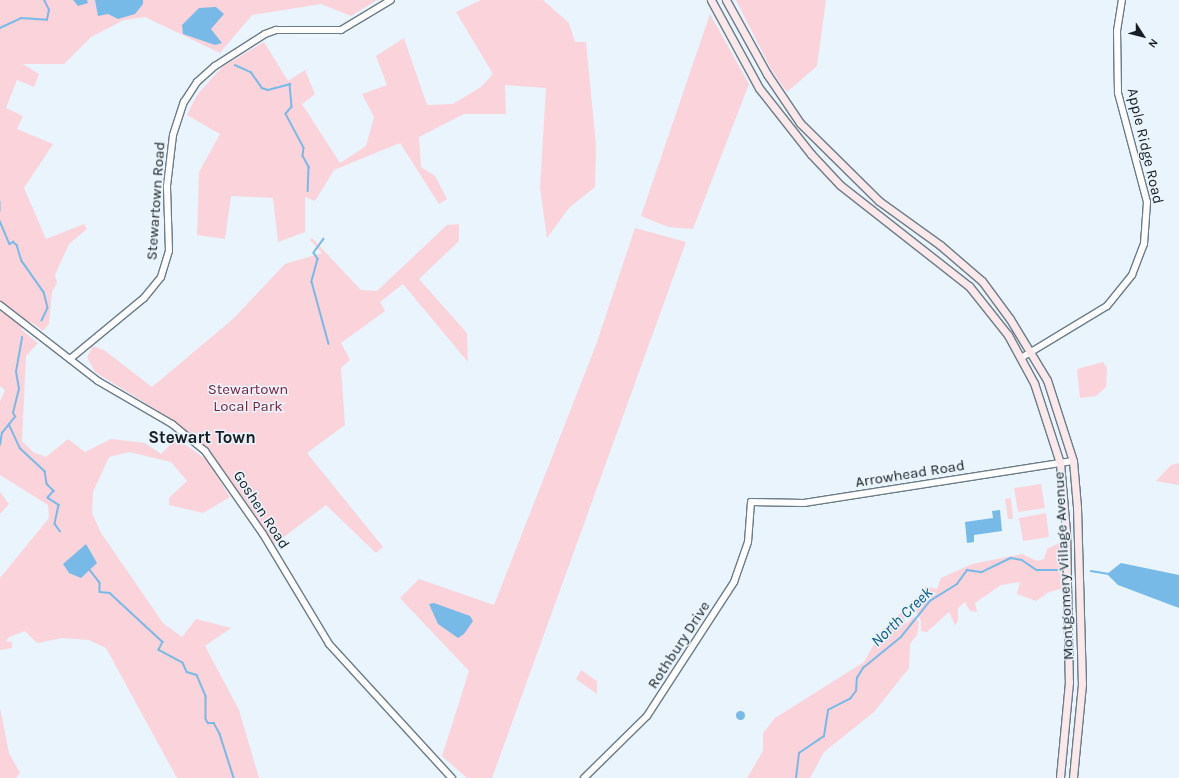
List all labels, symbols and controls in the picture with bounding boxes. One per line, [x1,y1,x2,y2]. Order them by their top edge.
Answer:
north arrow [1123,16,1163,56]
text: N [1146,36,1161,50]
street label: Apple Ridge Road [1123,86,1167,206]
street label: Stewartown Road [143,141,169,261]
park label: Stewartown Local Park [208,380,288,415]
district label: Stewart Town [148,428,256,448]
street label: Arrowhead Road [854,456,966,492]
street label: Goshen Road [229,468,293,552]
street label: Montgomery Village Avenue [1050,471,1078,661]
water label: North Creek [867,583,937,651]
street label: Rothbury Drive [644,598,714,692]

